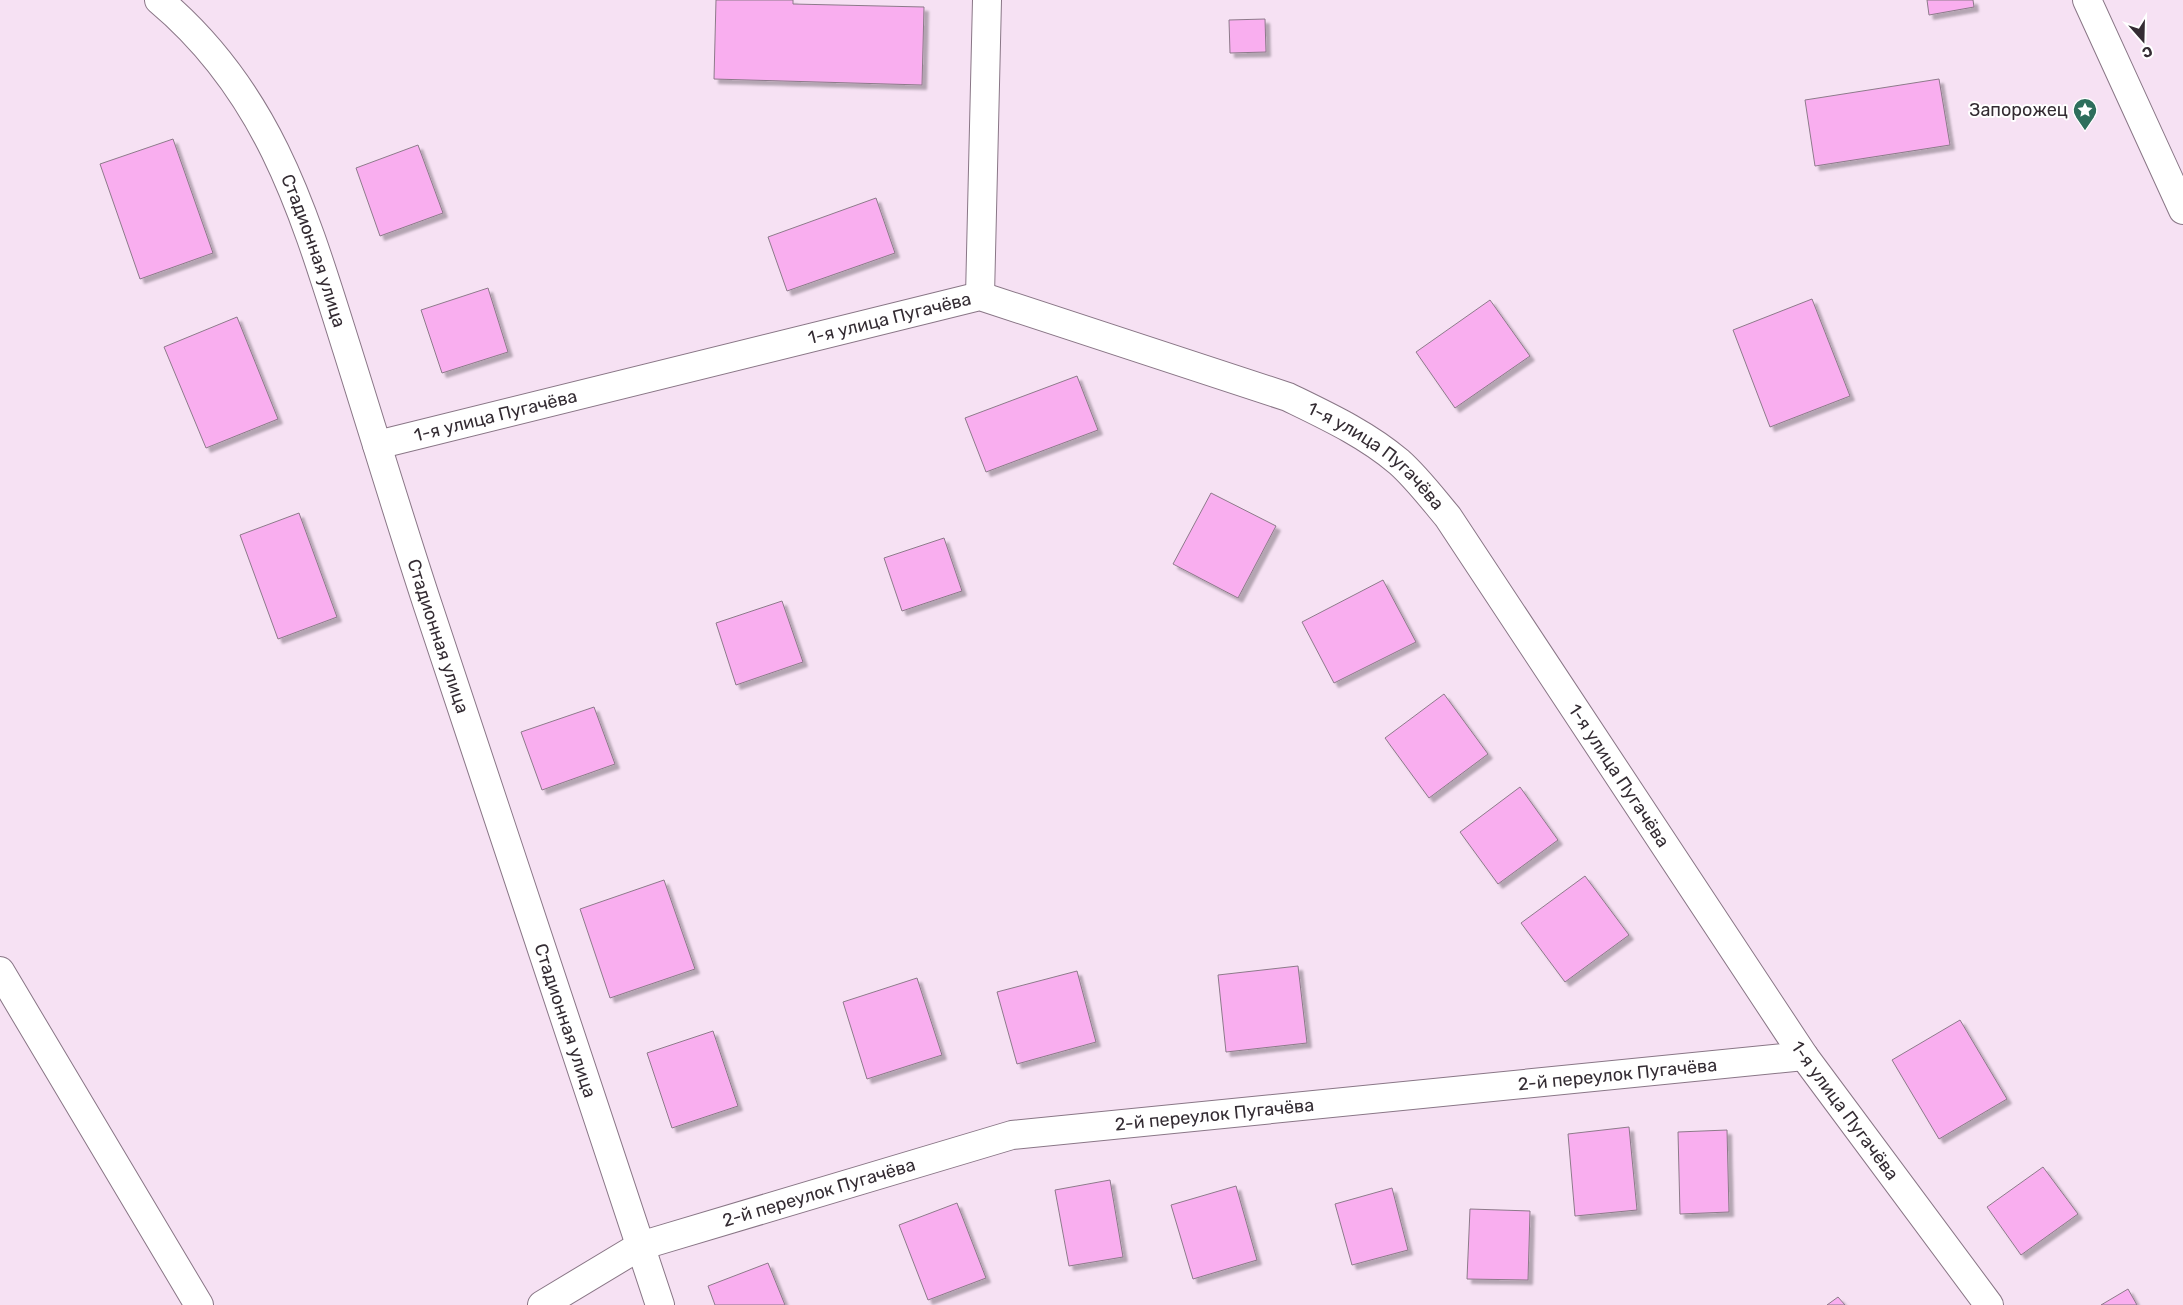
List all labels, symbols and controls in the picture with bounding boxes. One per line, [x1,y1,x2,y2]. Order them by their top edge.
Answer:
north arrow [2118,15,2168,65]
text: С [2140,42,2155,61]
place icon: Запорожец [2072,97,2098,131]
place label: Запорожец [1969,99,2068,121]
street label: Стадионная улица [276,171,351,330]
street label: 1-я улица Пугачёва [806,288,973,349]
street label: 1-я улица Пугачёва [412,385,579,446]
street label: 1-я улица Пугачёва [1304,397,1449,514]
street label: Стадионная улица [402,556,474,716]
street label: 1-я улица Пугачёва [1564,700,1674,852]
street label: Стадионная улица [529,941,601,1101]
street label: 1-я улица Пугачёва [1786,1037,1903,1184]
street label: 2-й переулок Пугачёва [1517,1054,1718,1095]
street label: 2-й переулок Пугачёва [1114,1094,1315,1136]
street label: 2-й переулок Пугачёва [720,1153,918,1232]

